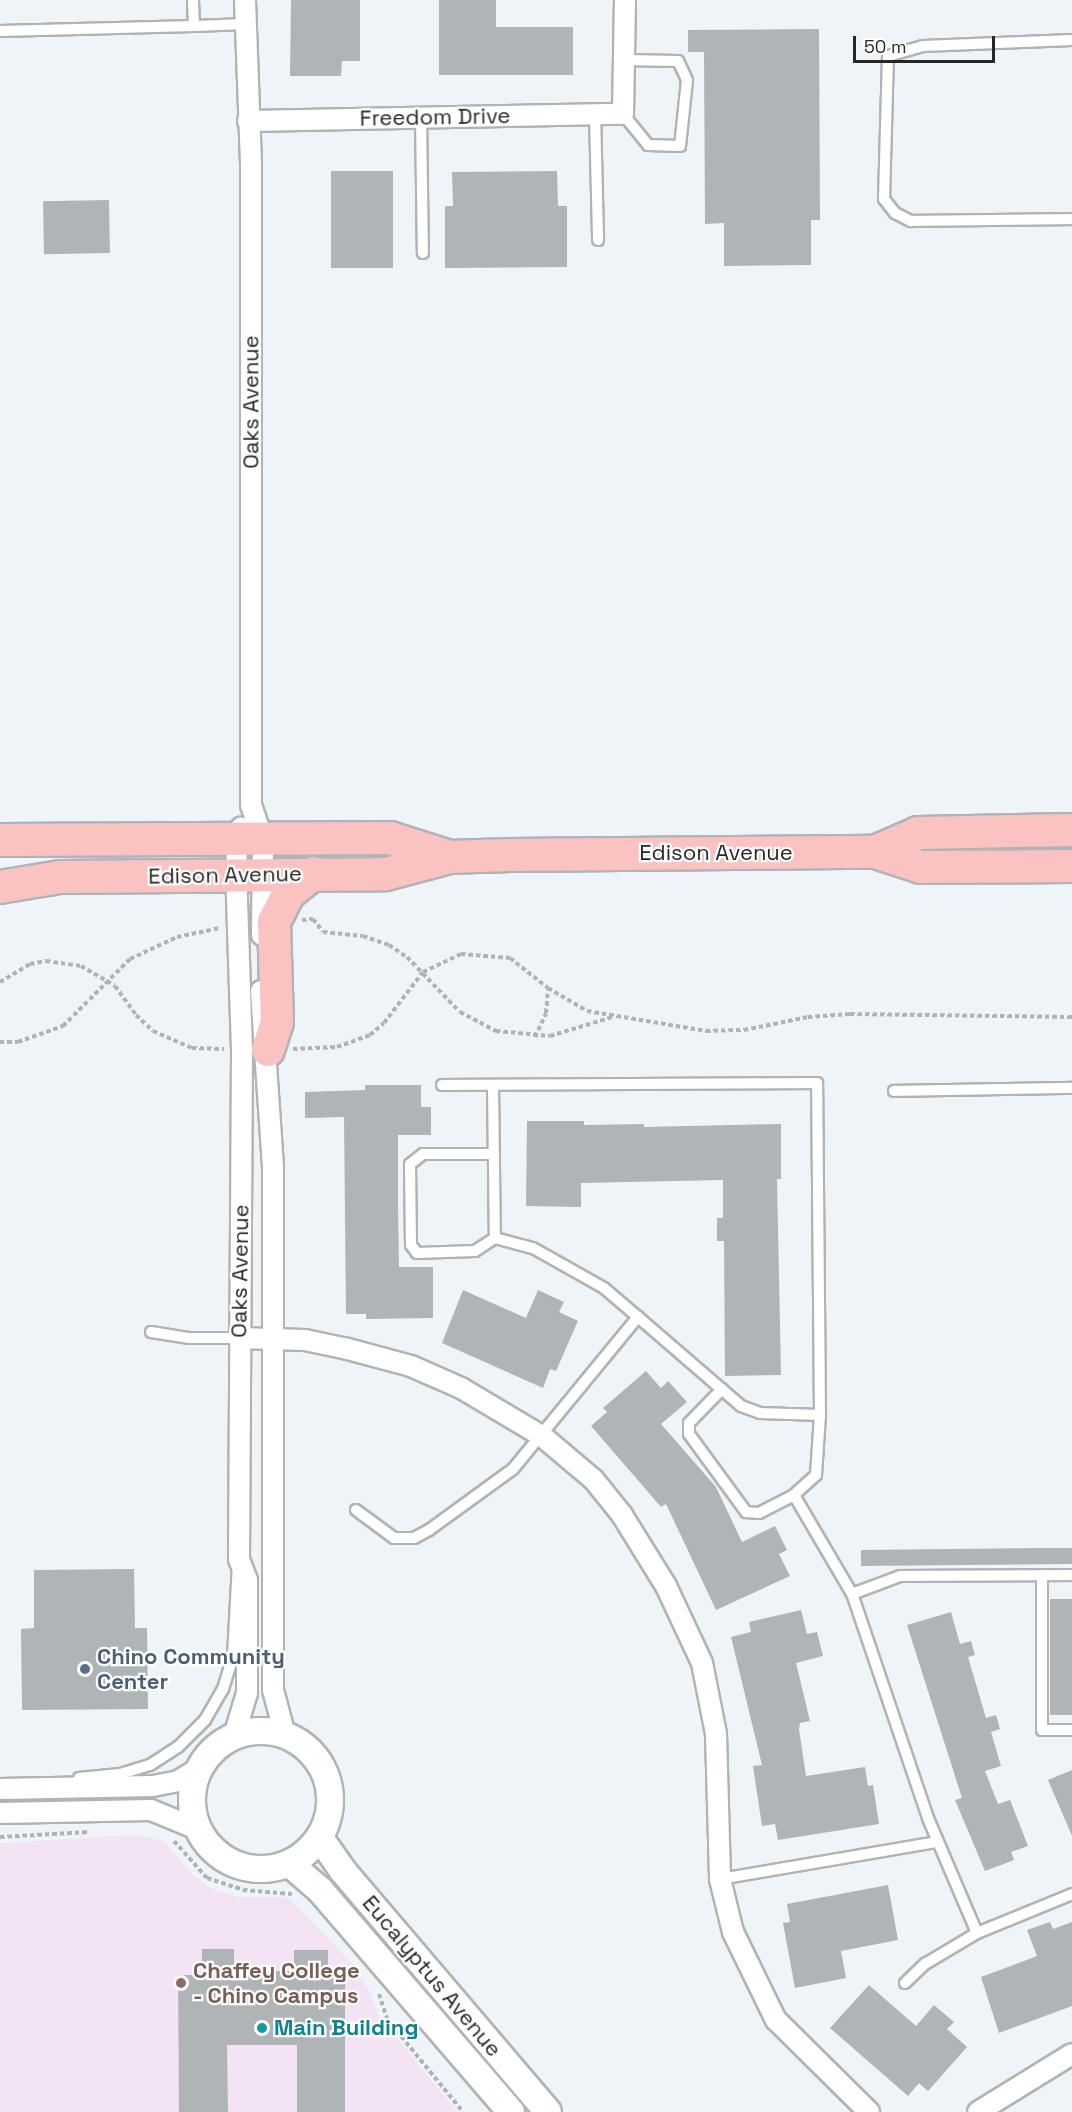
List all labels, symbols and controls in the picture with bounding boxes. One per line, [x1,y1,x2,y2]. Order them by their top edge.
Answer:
scale bar [856,24,998,62]
text: 50 m [864,35,906,58]
street label: Freedom Drive [359,102,511,132]
street label: Oaks Avenue [238,335,264,469]
street label: Edison Avenue [639,840,793,866]
street label: Edison Avenue [148,860,302,890]
street label: Oaks Avenue [226,1204,254,1338]
place label: Chino Community Center [97,1643,285,1694]
marker: Chino Community Center [78,1662,92,1676]
street label: Eucalyptus Avenue [357,1890,507,2062]
place label: Chaffey College - Chino Campus [193,1957,360,2008]
marker: Chaffey College - Chino Campus [174,1976,188,1990]
place label: Main Building [274,2015,418,2041]
marker: Main Building [255,2021,269,2035]

